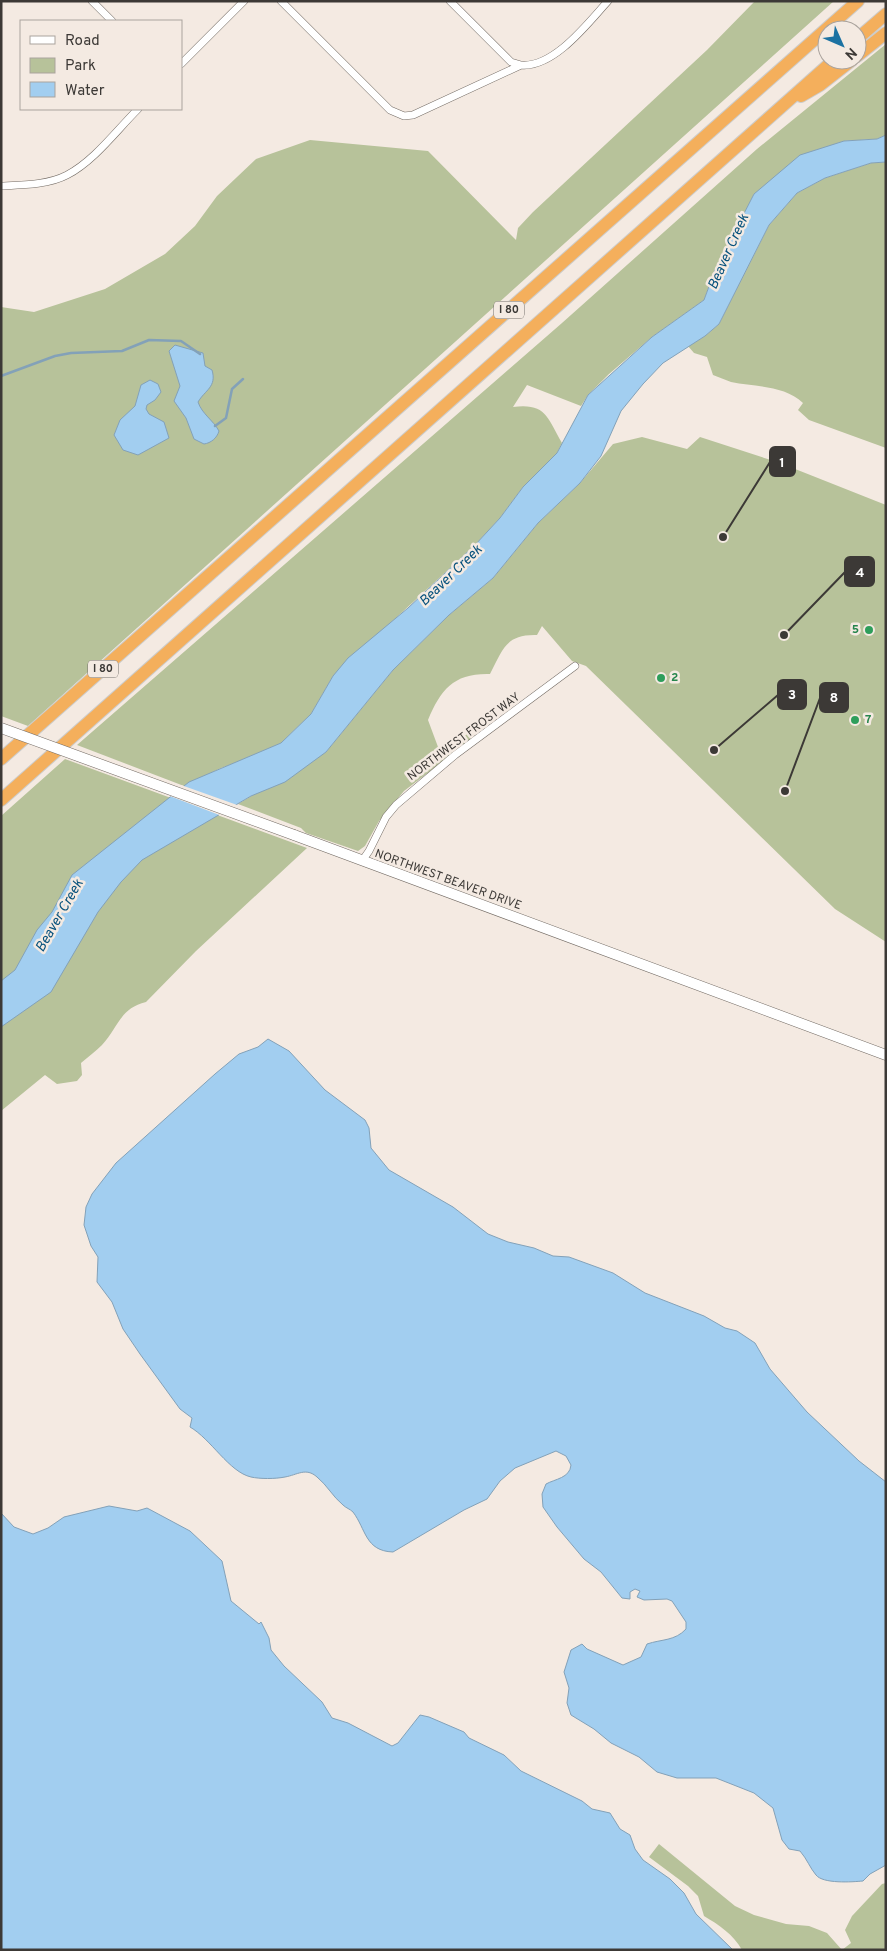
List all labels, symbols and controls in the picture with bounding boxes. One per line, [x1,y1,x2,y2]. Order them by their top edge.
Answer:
legend [20,20,182,110]
north arrow [817,20,867,70]
text: Road [65,32,100,51]
text: N [841,44,860,63]
text: Park [65,57,96,76]
text: Water [65,82,105,101]
water label: Beaver Creek [705,211,754,292]
road number: I 80 [494,302,524,318]
callout: 1 [770,447,795,476]
text: 1 [779,455,785,472]
water label: Beaver Creek [416,541,487,610]
callout: 4 [845,557,874,586]
text: 4 [856,565,865,582]
place label: 5 [852,622,859,638]
marker: 5 [863,624,875,636]
road number: I 80 [88,661,118,678]
place label: 2 [671,670,678,686]
marker: 2 [655,672,667,684]
callout: 3 [778,680,806,709]
callout: 8 [820,683,848,712]
text: 3 [788,687,796,704]
street label: NORTHWEST FROST WAY [404,689,524,785]
text: 8 [830,690,838,707]
place label: 7 [865,712,871,728]
marker: 7 [849,714,861,726]
street label: NORTHWEST BEAVER DRIVE [372,846,524,914]
water label: Beaver Creek [32,876,88,955]

